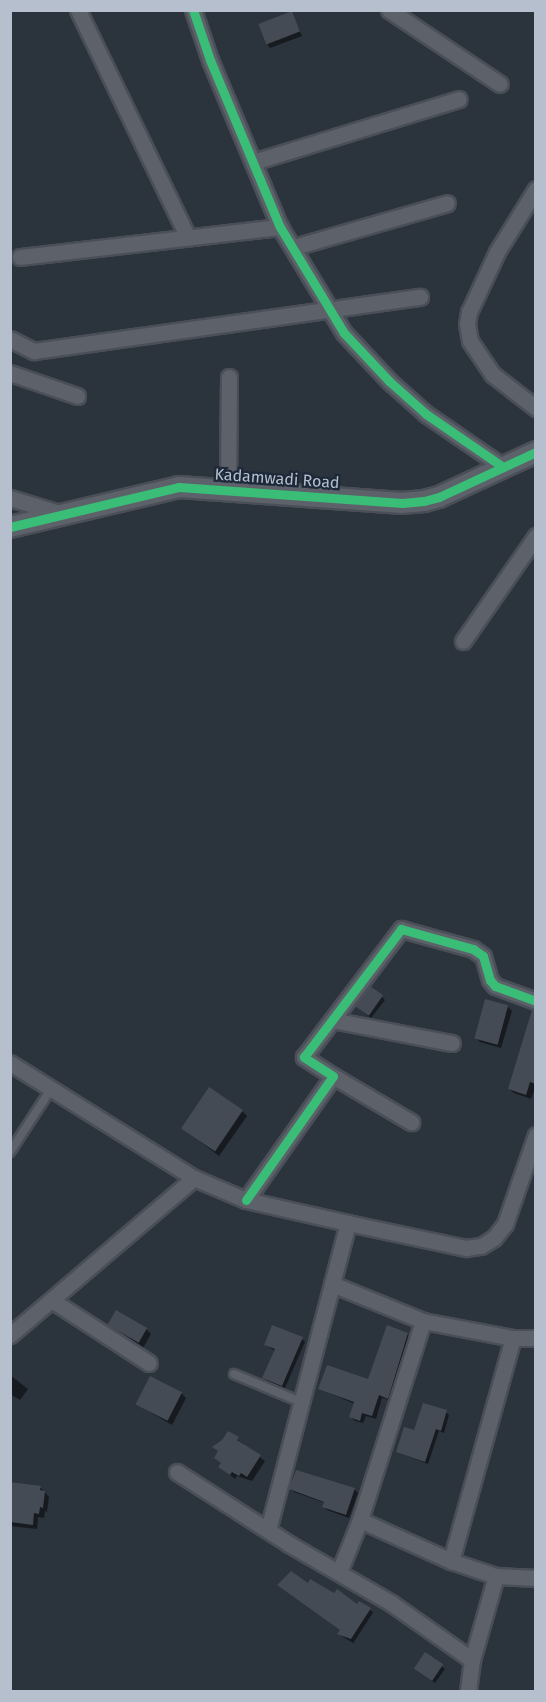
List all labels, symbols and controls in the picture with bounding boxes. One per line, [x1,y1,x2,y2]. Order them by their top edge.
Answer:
street label: Kadamwadi Road [214,465,340,493]

